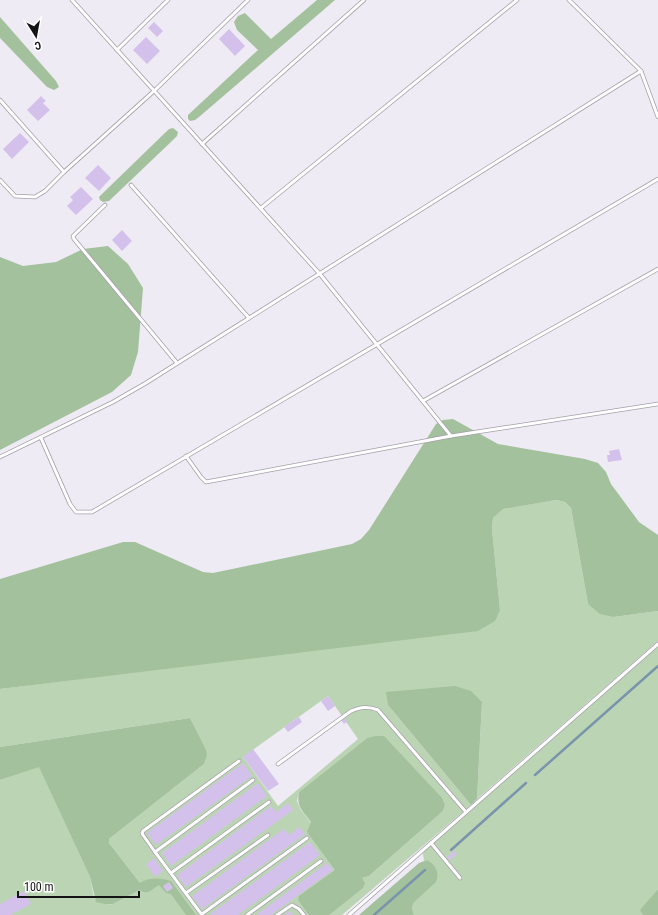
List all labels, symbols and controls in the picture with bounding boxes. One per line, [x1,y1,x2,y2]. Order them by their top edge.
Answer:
north arrow [16,16,56,56]
text: С [33,38,42,52]
scale bar [18,873,139,899]
text: 100 m [24,880,54,894]

